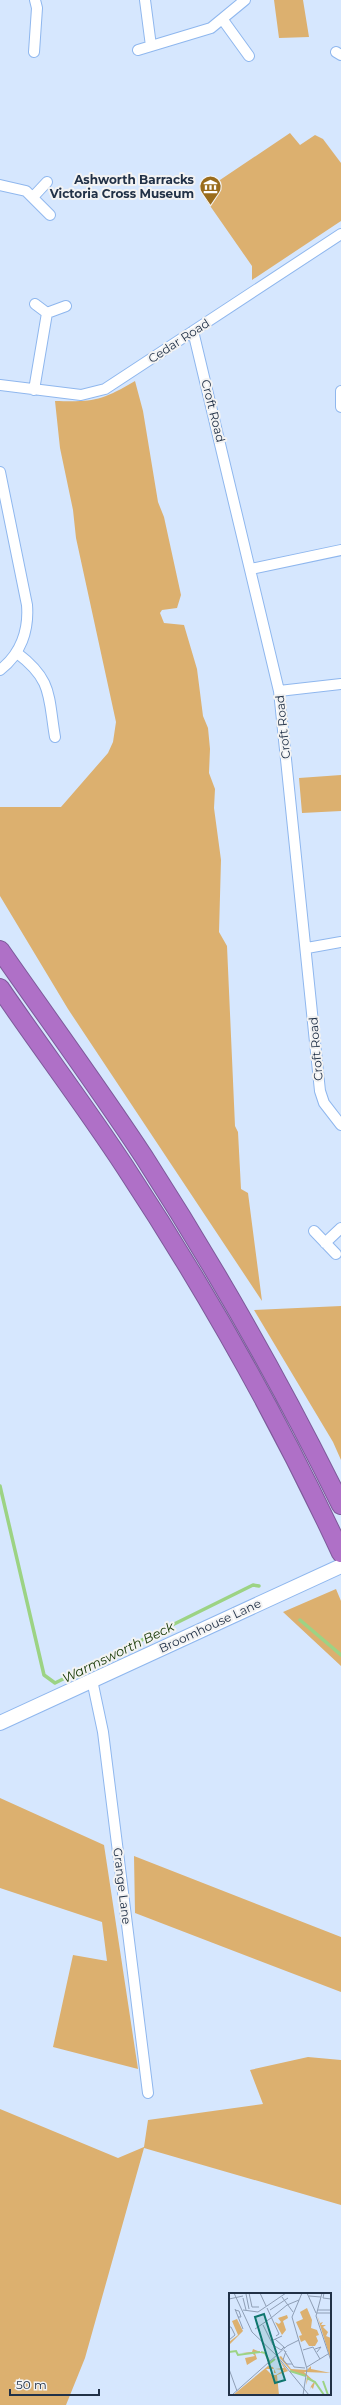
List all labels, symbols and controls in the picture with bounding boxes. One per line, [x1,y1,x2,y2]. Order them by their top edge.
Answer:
place label: Ashworth Barracks Victoria Cross Museum [49,172,195,201]
museum icon: Ashworth Barracks Victoria Cross Museum [197,174,223,207]
street label: Cedar Road [145,315,212,366]
street label: Croft Road [198,378,229,444]
street label: Croft Road [272,694,293,760]
street label: Croft Road [305,1016,326,1082]
street label: Broomhouse Lane [156,1595,263,1656]
water label: Warmsworth Beck [60,1617,178,1686]
street label: Grange Lane [110,1847,135,1925]
inset map [229,2293,331,2395]
scale bar [10,2371,99,2397]
text: 50 m [16,2377,47,2392]

